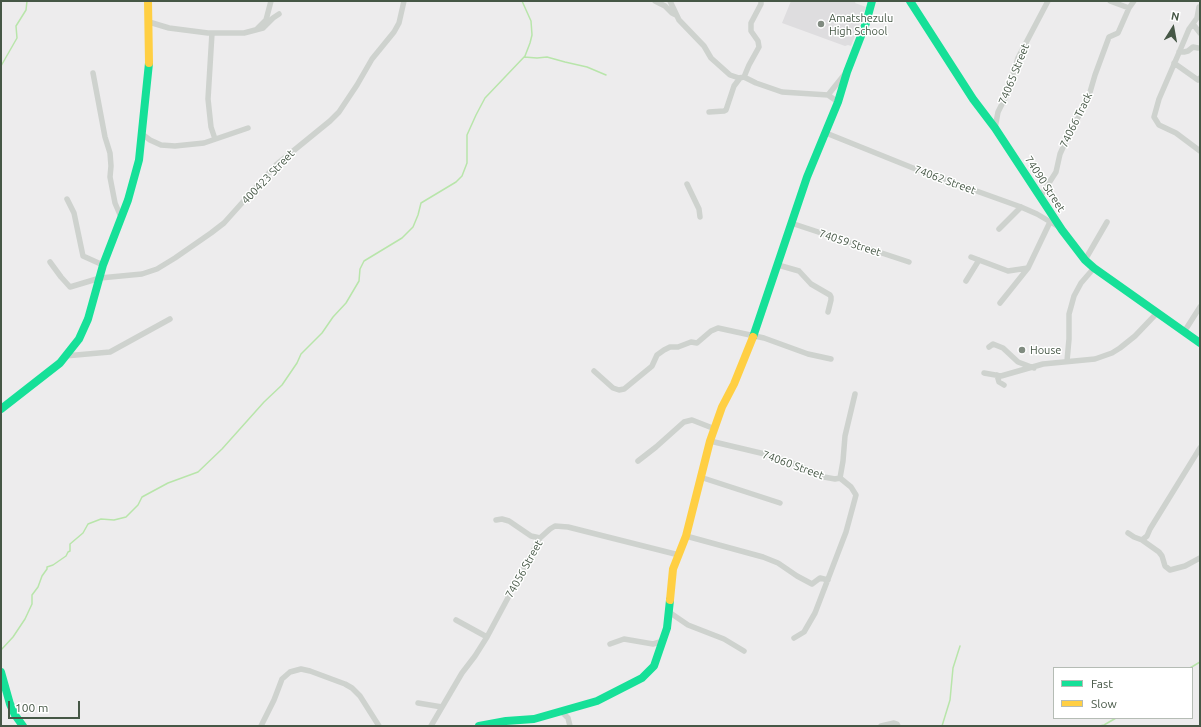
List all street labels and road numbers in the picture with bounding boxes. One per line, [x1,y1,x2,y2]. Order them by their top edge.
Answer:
street label: 74065 Street [996,42,1032,106]
street label: 74066 Track [1057,90,1095,150]
street label: 400423 Street [239,147,297,207]
street label: 74090 Street [1022,153,1068,215]
street label: 74062 Street [913,163,977,197]
street label: 74059 Street [817,227,883,259]
street label: 74060 Street [761,448,825,482]
street label: 74056 Street [503,538,545,600]

